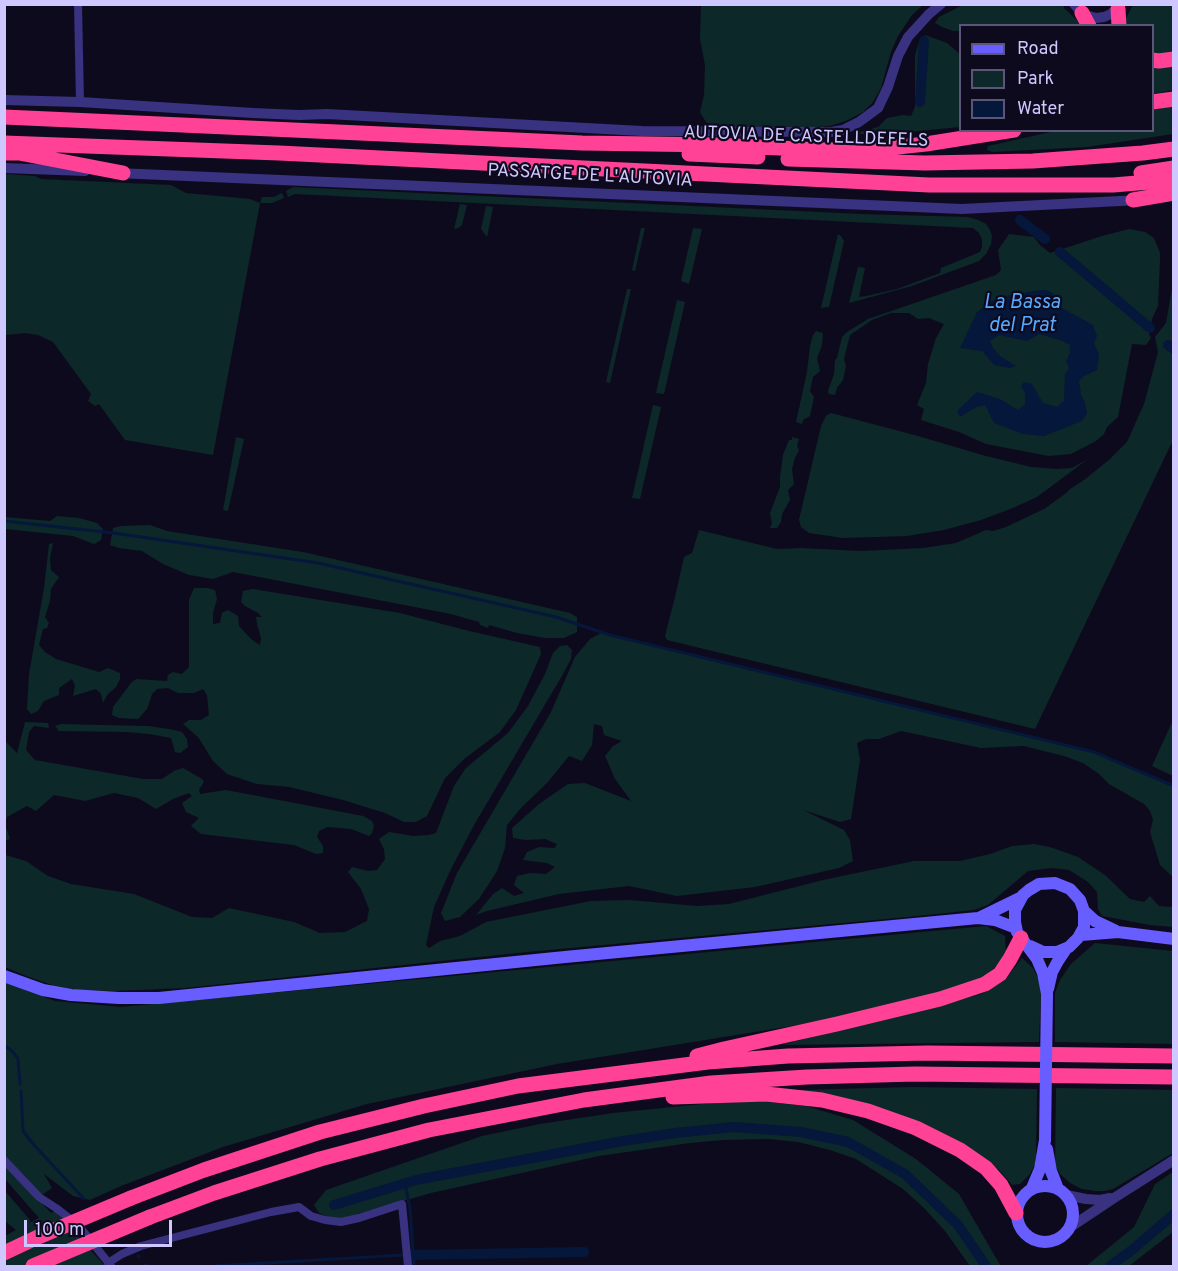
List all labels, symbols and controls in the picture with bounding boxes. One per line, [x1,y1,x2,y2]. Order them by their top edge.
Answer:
legend [959,24,1154,132]
text: Road [1017,38,1059,61]
text: Park [1017,68,1054,91]
text: Water [1017,98,1064,121]
street label: AUTOVIA DE CASTELLDEFELS [683,123,929,153]
street label: PASSATGE DE L'AUTOVIA [487,161,693,193]
water label: La Bassa del Prat [984,292,1060,339]
scale bar [27,1208,176,1246]
text: 100 m [35,1219,84,1242]

